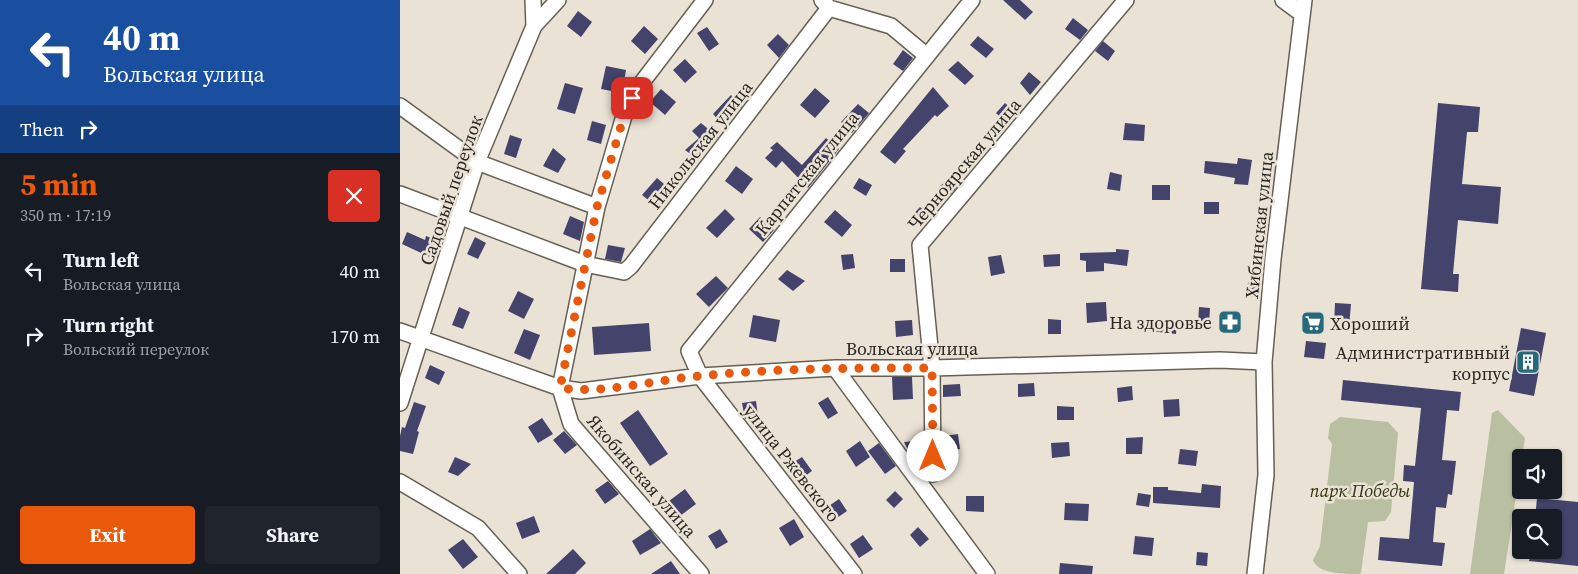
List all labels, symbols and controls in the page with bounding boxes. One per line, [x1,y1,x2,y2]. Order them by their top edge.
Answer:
text: 40 m [103,14,180,62]
icon: left [20,20,85,85]
text: Вольская улица [103,59,265,89]
street label: Никольская улица [642,75,759,214]
pin [611,77,653,119]
icon: arrive [618,84,646,112]
street label: Черноярская улица [901,92,1027,235]
street label: Карпатская улица [749,105,865,240]
street label: Садовый переулок [414,112,488,268]
icon: right [74,115,102,143]
text: Then [20,116,64,142]
street label: Хибинская улица [1239,149,1279,300]
text: 5 min [20,164,98,205]
button: close [328,170,380,222]
text: 350 m · 17:19 [20,204,111,226]
text: Turn left [63,247,139,273]
icon: left [20,257,48,285]
text: 40 m [339,258,380,284]
text: Вольская улица [63,273,181,295]
pharmacy icon: На здоровье [1217,309,1243,335]
place label: На здоровье [1109,310,1212,335]
supermarket icon: Хороший [1300,310,1326,336]
place label: Хороший [1330,311,1410,336]
text: Turn right [63,312,154,338]
icon: right [20,322,48,350]
text: 170 m [330,323,380,349]
street label: Вольская улица [846,336,979,361]
text: Вольский переулок [63,338,209,360]
place label: Административный корпус [1336,340,1510,386]
building icon: Административный корпус [1515,349,1541,375]
street label: улица Ржевского [738,399,846,527]
street label: Якобинская улица [581,409,703,544]
position arrow [906,429,958,481]
map controls [1512,449,1562,559]
button: sound [1512,449,1562,499]
park label: парк Победы [1310,478,1411,503]
button: Exit [20,506,195,564]
button: Share [205,506,380,564]
button: search [1512,509,1562,559]

